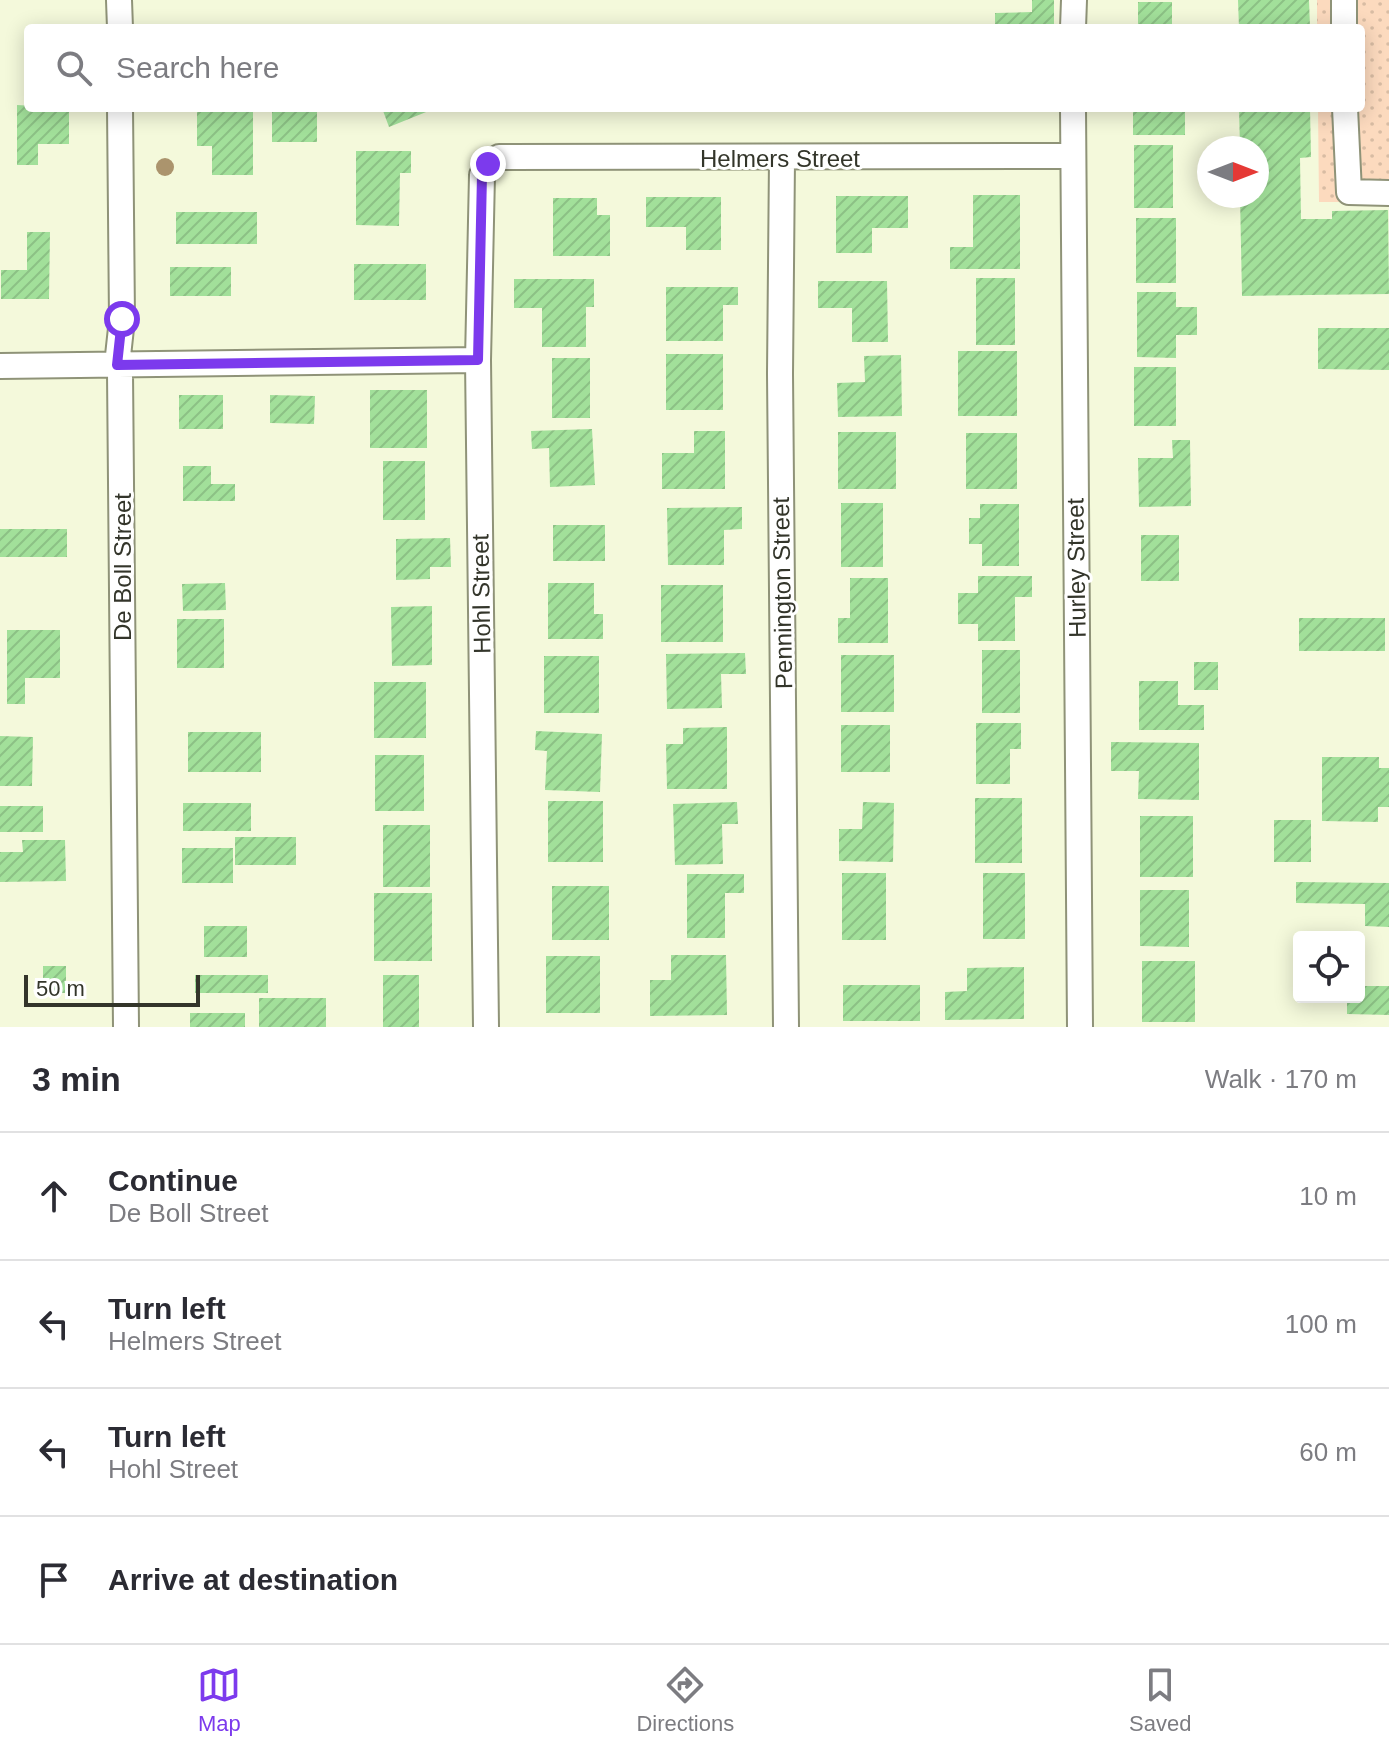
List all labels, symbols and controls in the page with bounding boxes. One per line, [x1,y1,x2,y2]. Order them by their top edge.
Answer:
search box [24,24,1365,112]
icon: search [52,46,96,90]
text: Search here [116,51,279,84]
north arrow [1197,136,1269,208]
street label: Helmers Street [700,145,860,172]
route end [470,146,506,182]
route start [104,301,140,337]
street label: De Boll Street [109,493,136,641]
street label: Pennington Street [767,496,797,689]
street label: Hurley Street [1061,497,1091,638]
street label: Hohl Street [466,533,496,654]
map controls [1293,931,1365,1003]
button: locate [1293,931,1365,1003]
scale bar [24,971,200,1007]
text: 50 m [36,976,85,1001]
text: 3 min [32,1060,121,1098]
text: Walk · 170 m [1205,1064,1357,1094]
text: Continue [108,1164,238,1197]
icon: ahead [32,1174,76,1218]
text: 10 m [1299,1181,1357,1211]
text: De Boll Street [108,1198,268,1228]
text: Turn left [108,1292,226,1325]
icon: left [32,1302,76,1346]
text: 100 m [1285,1309,1357,1339]
text: Helmers Street [108,1326,281,1356]
text: Turn left [108,1420,226,1453]
icon: left [32,1430,76,1474]
text: 60 m [1299,1437,1357,1467]
text: Hohl Street [108,1454,238,1484]
icon: arrive [32,1558,76,1602]
text: Arrive at destination [108,1563,398,1596]
tab: Map [197,1663,241,1737]
tab: Directions [636,1663,734,1737]
tab: Saved [1129,1663,1192,1737]

